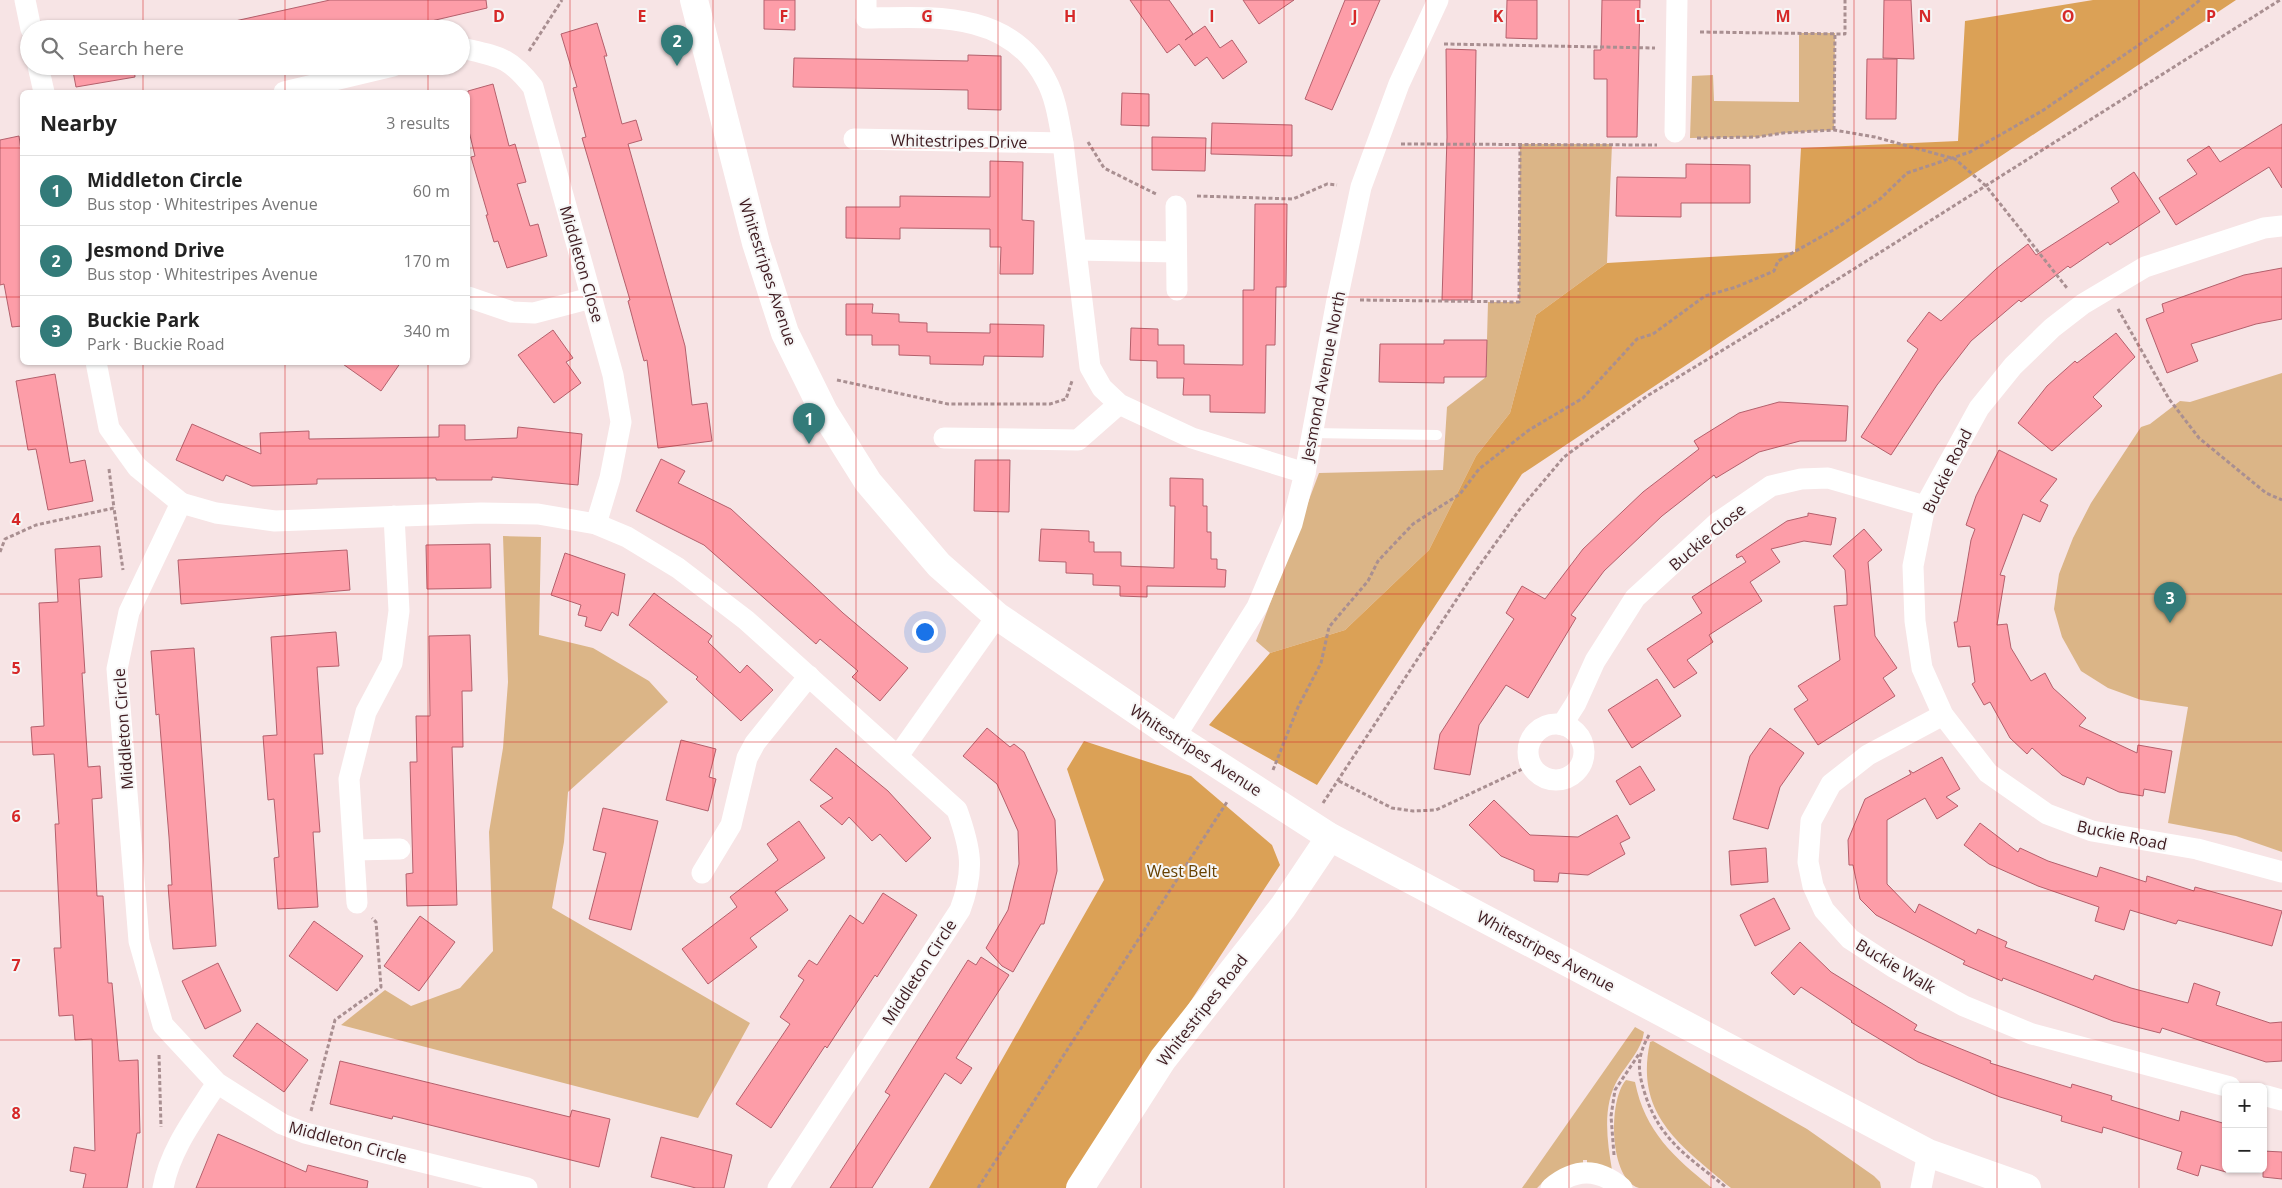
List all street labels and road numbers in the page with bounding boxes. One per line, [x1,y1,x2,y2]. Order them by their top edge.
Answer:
street label: Whitestripes Drive [890,129,1028,153]
street label: Whitestripes Avenue [734,196,802,348]
street label: Middleton Close [555,203,609,325]
street label: Jesmond Avenue North [1295,289,1350,465]
street label: Buckie Road [1917,425,1977,517]
street label: Buckie Close [1664,498,1750,576]
street label: Middleton Circle [108,668,138,790]
street label: Whitestripes Avenue [1126,699,1266,801]
street label: Buckie Road [2075,815,2169,855]
street label: Whitestripes Avenue [1473,905,1619,997]
street label: Middleton Circle [877,915,961,1029]
street label: Buckie Walk [1852,934,1941,999]
street label: Whitestripes Road [1151,950,1253,1070]
street label: Middleton Circle [286,1116,410,1168]

